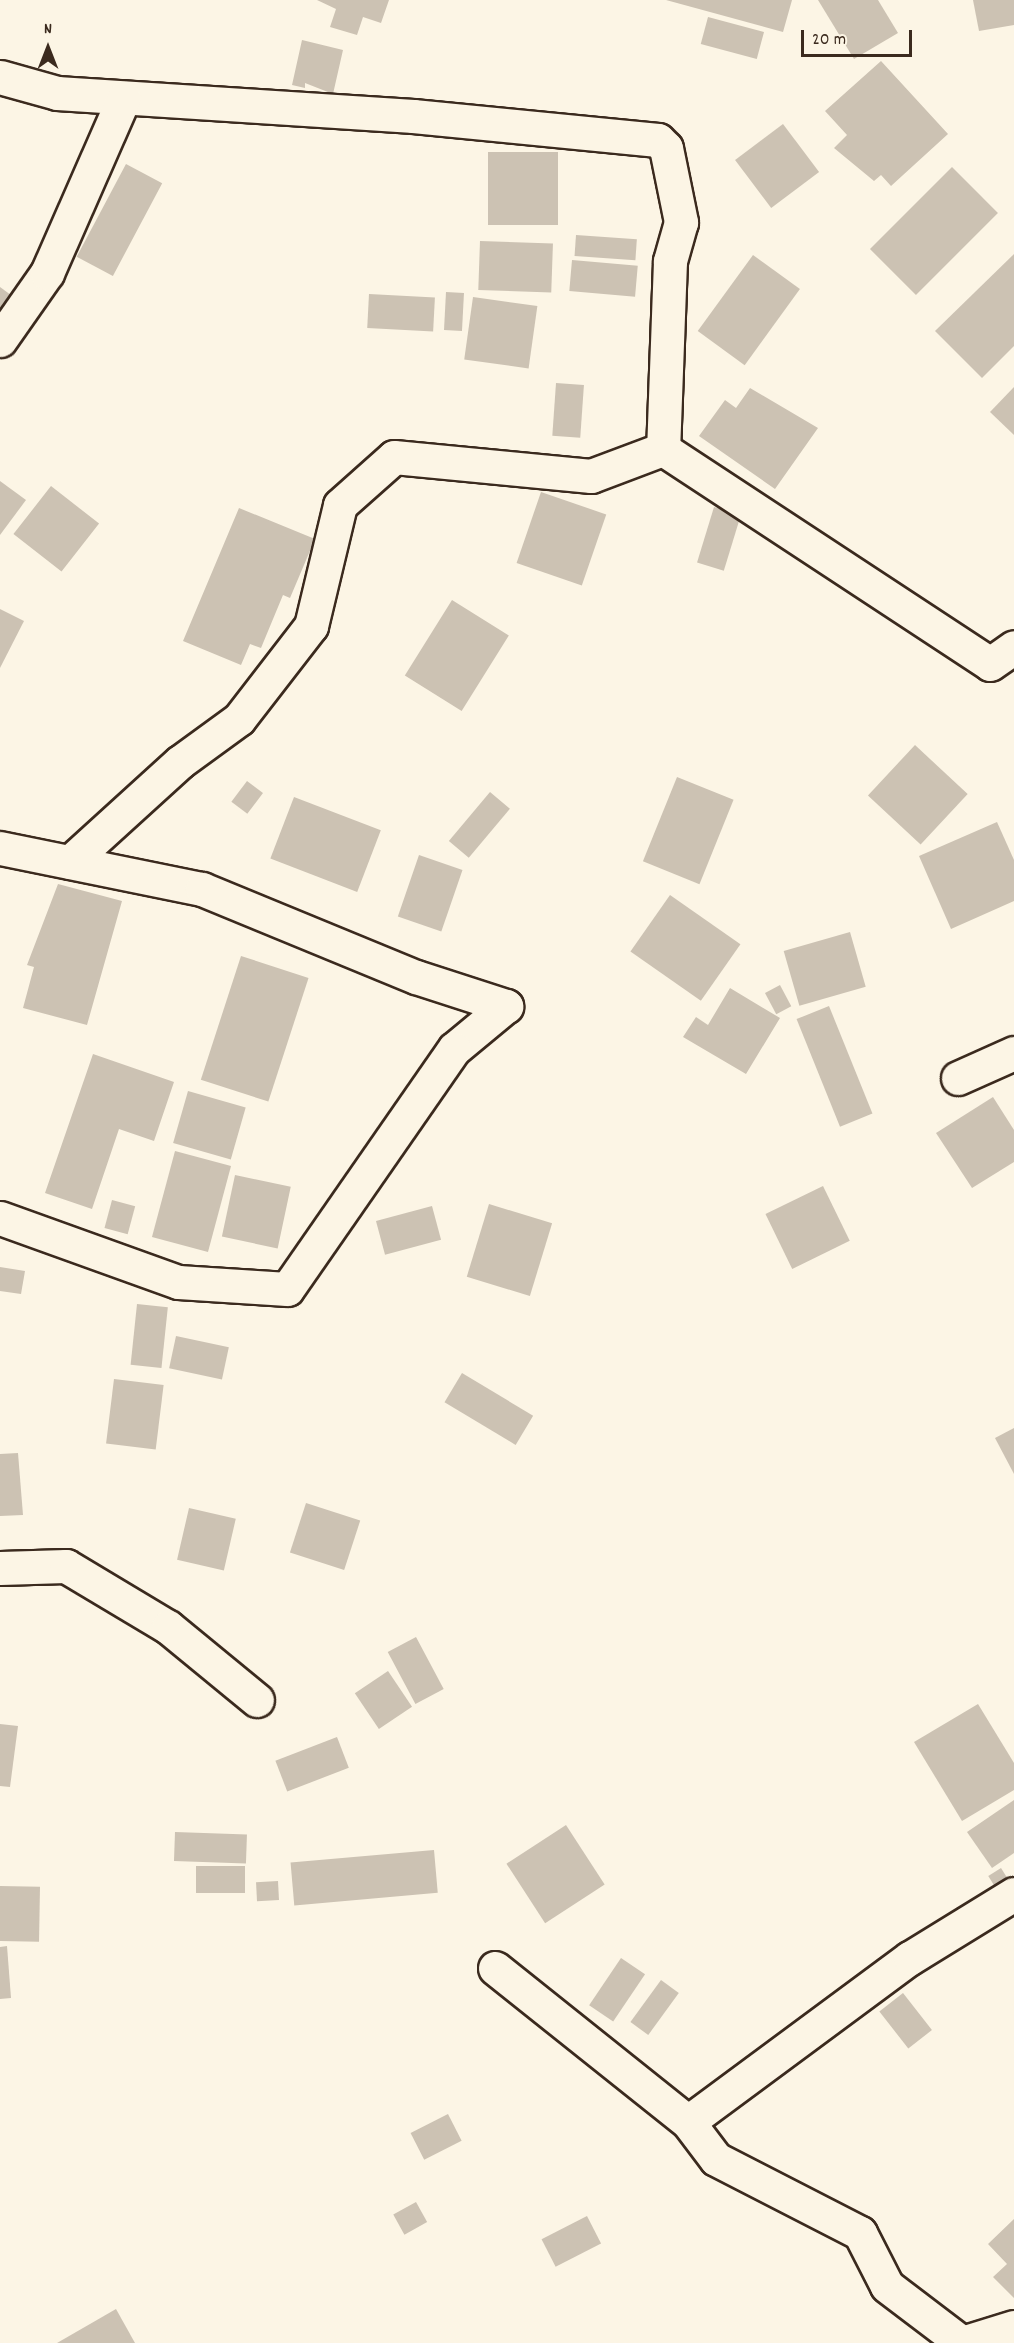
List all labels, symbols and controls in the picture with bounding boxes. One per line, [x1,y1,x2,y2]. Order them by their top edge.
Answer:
north arrow [18,18,78,78]
text: N [44,18,52,41]
scale bar [804,18,915,56]
text: 20 m [812,28,846,53]

